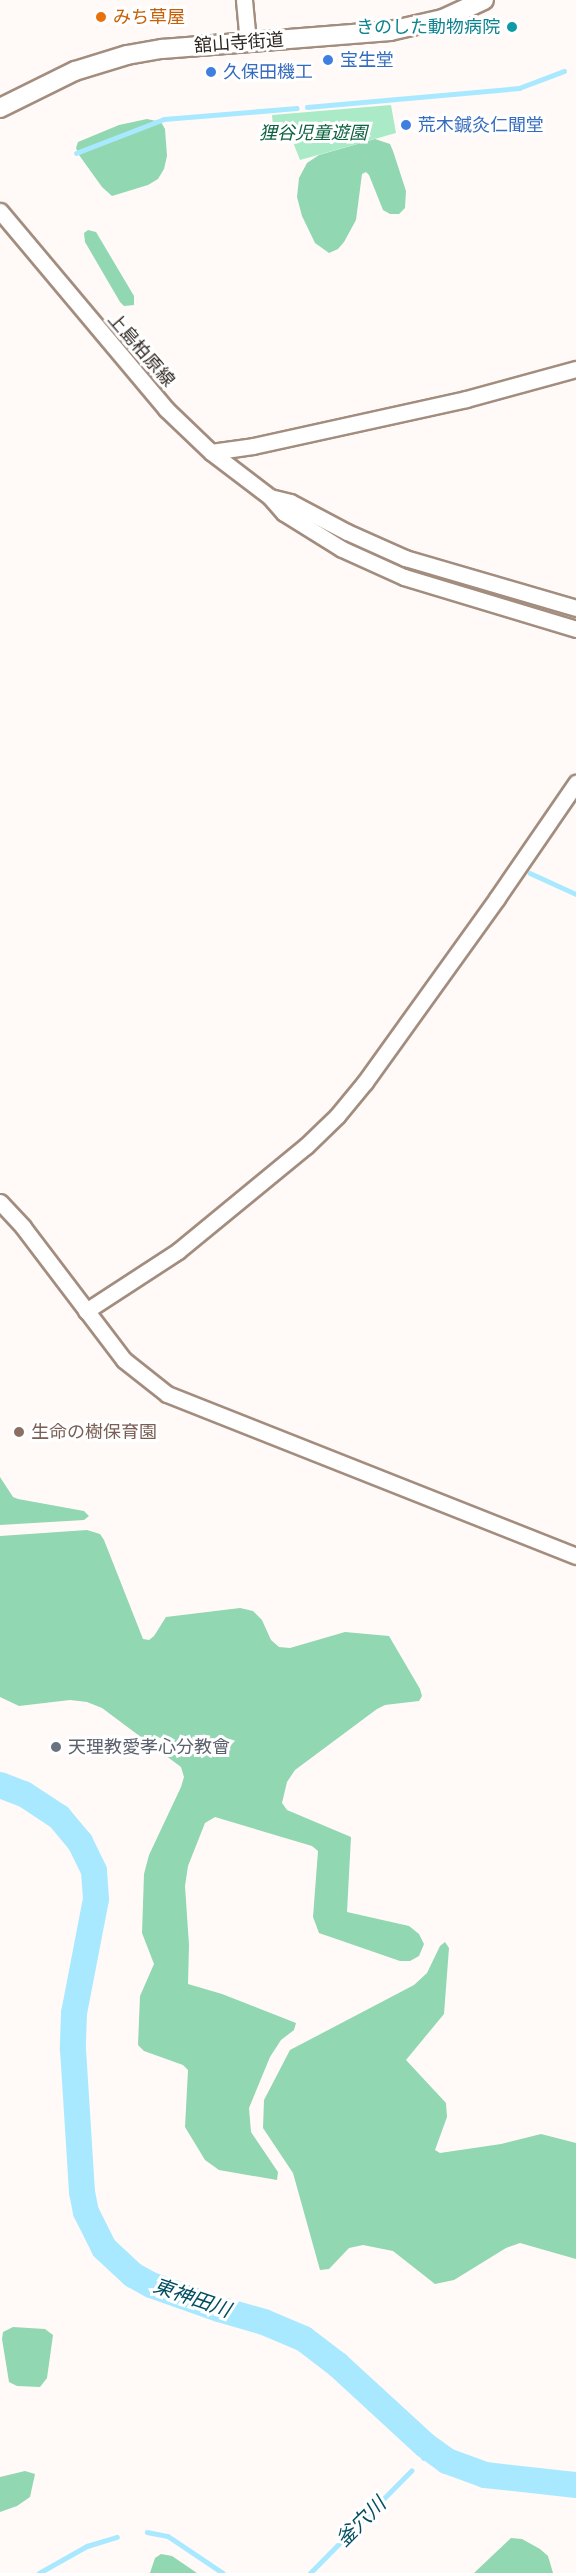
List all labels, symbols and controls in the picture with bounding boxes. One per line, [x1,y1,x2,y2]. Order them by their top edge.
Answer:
place label: みち草屋 [113,6,185,28]
marker: みち草屋 [94,10,108,24]
place label: きのした動物病院 [356,16,500,38]
marker: きのした動物病院 [505,20,519,34]
street label: 舘山寺街道 [193,29,285,57]
place label: 宝生堂 [340,49,394,71]
marker: 宝生堂 [321,53,335,67]
place label: 久保田機工 [223,61,313,83]
marker: 久保田機工 [204,65,218,79]
place label: 荒木鍼灸仁聞堂 [418,114,544,136]
marker: 荒木鍼灸仁聞堂 [399,118,413,132]
park label: 狸谷児童遊園 [259,122,367,144]
street label: 上島柏原線 [103,309,179,391]
place label: 生命の樹保育園 [31,1421,157,1443]
marker: 生命の樹保育園 [12,1425,26,1439]
place label: 天理教愛孝心分教會 [68,1736,230,1758]
marker: 天理教愛孝心分教會 [49,1740,63,1754]
water label: 東神田川 [150,2274,234,2322]
water label: 釜穴川 [331,2492,391,2552]

